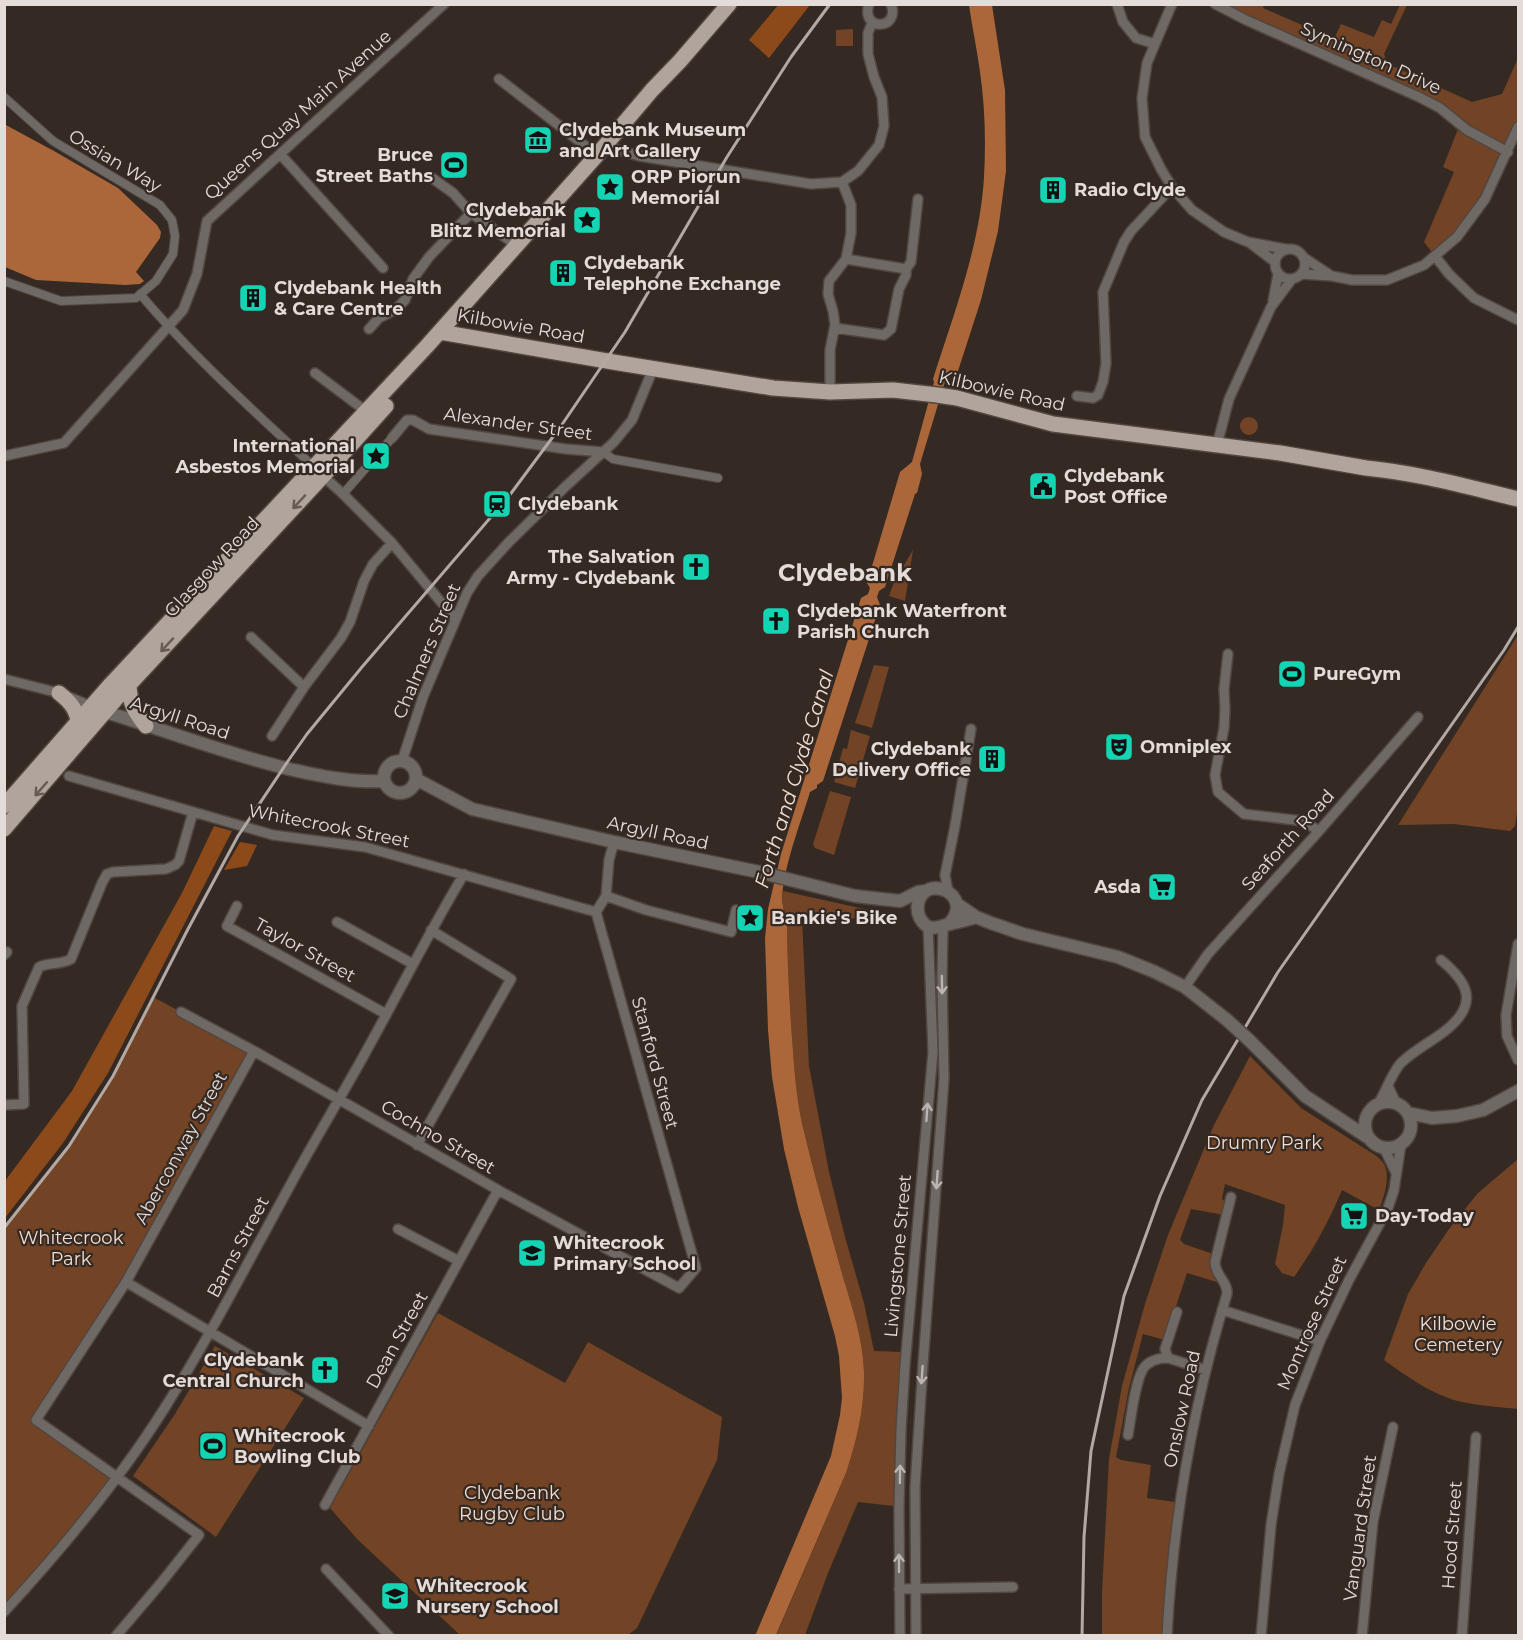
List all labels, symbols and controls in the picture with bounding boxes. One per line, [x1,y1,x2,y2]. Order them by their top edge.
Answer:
street label: Symington Drive [1297,17,1445,99]
street label: Queens Quay Main Avenue [200,25,396,205]
place label: Clydebank Museum and Art Gallery [559,119,746,162]
museum icon: Clydebank Museum and Art Gallery [522,124,554,156]
street label: Ossian Way [65,125,165,197]
place label: Bruce Street Baths [316,144,433,187]
sports icon: Bruce Street Baths [438,149,470,181]
place label: ORP Piorun Memorial [631,166,741,209]
place icon: ORP Piorun Memorial [594,171,626,203]
building icon: Radio Clyde [1037,174,1069,206]
place label: Radio Clyde [1074,179,1186,201]
place label: Clydebank Blitz Memorial [430,199,566,242]
place icon: Clydebank Blitz Memorial [571,204,603,236]
place label: Clydebank Telephone Exchange [584,252,781,295]
building icon: Clydebank Telephone Exchange [547,257,579,289]
place label: Clydebank Health & Care Centre [274,277,442,320]
building icon: Clydebank Health & Care Centre [237,282,269,314]
street label: Kilbowie Road [456,304,586,348]
street label: Kilbowie Road [937,366,1067,416]
street label: Alexander Street [442,403,594,445]
place label: International Asbestos Memorial [175,435,355,478]
place icon: International Asbestos Memorial [360,440,392,472]
place label: Clydebank Post Office [1064,465,1168,508]
public building icon: Clydebank Post Office [1027,470,1059,502]
station icon: Clydebank [481,488,513,520]
place label: Clydebank [518,493,619,515]
one-way arrow [292,494,307,509]
street label: Glasgow Road [160,512,264,622]
place label: The Salvation Army - Clydebank [506,546,675,589]
church icon: The Salvation Army - Clydebank [680,551,712,583]
district label: Clydebank [778,558,912,587]
street label: Chalmers Street [388,580,466,722]
place label: Clydebank Waterfront Parish Church [797,600,1007,643]
church icon: Clydebank Waterfront Parish Church [760,605,792,637]
one-way arrow [160,637,174,652]
sports icon: PureGym [1276,658,1308,690]
place label: PureGym [1313,663,1401,685]
water label: Forth and Clyde Canal [749,666,839,891]
street label: Argyll Road [127,692,233,744]
theatre icon: Omniplex [1103,731,1135,763]
place label: Omniplex [1140,736,1232,758]
place label: Clydebank Delivery Office [832,738,971,781]
building icon: Clydebank Delivery Office [976,743,1008,775]
one-way arrow [34,780,48,796]
street label: Seaforth Road [1237,785,1339,895]
street label: Whitecrook Street [246,800,412,852]
street label: Argyll Road [605,811,711,855]
supermarket icon: Asda [1146,871,1178,903]
place label: Asda [1093,876,1141,898]
place icon: Bankie's Bike [734,902,766,934]
place label: Bankie's Bike [771,907,897,929]
street label: Taylor Street [251,913,359,987]
one-way arrow [937,975,948,995]
street label: Stanford Street [627,994,683,1132]
street label: Aberconway Street [130,1068,232,1228]
street label: Cochno Street [377,1095,499,1179]
one-way arrow [922,1103,933,1123]
park label: Drumry Park [1206,1132,1322,1154]
one-way arrow [931,1170,942,1190]
street label: Livingstone Street [880,1173,916,1339]
street label: Barns Street [202,1193,274,1301]
supermarket icon: Day-Today [1338,1200,1370,1232]
place label: Day-Today [1375,1205,1474,1227]
park label: Whitecrook Park [19,1227,124,1270]
place label: Whitecrook Primary School [553,1232,696,1275]
school or university icon: Whitecrook Primary School [516,1237,548,1269]
street label: Montrose Street [1272,1252,1352,1394]
street label: Dean Street [361,1288,433,1392]
park label: Kilbowie Cemetery [1414,1313,1502,1356]
street label: Onslow Road [1159,1348,1205,1470]
place label: Clydebank Central Church [163,1349,304,1392]
church icon: Clydebank Central Church [309,1354,341,1386]
one-way arrow [916,1364,927,1384]
place label: Whitecrook Bowling Club [234,1425,360,1468]
sports icon: Whitecrook Bowling Club [197,1430,229,1462]
street label: Vanguard Street [1339,1453,1381,1603]
one-way arrow [894,1464,906,1484]
street label: Hood Street [1437,1480,1467,1590]
park label: Clydebank Rugby Club [459,1482,565,1525]
one-way arrow [894,1553,905,1573]
place label: Whitecrook Nursery School [416,1575,559,1618]
school or university icon: Whitecrook Nursery School [379,1580,411,1612]

